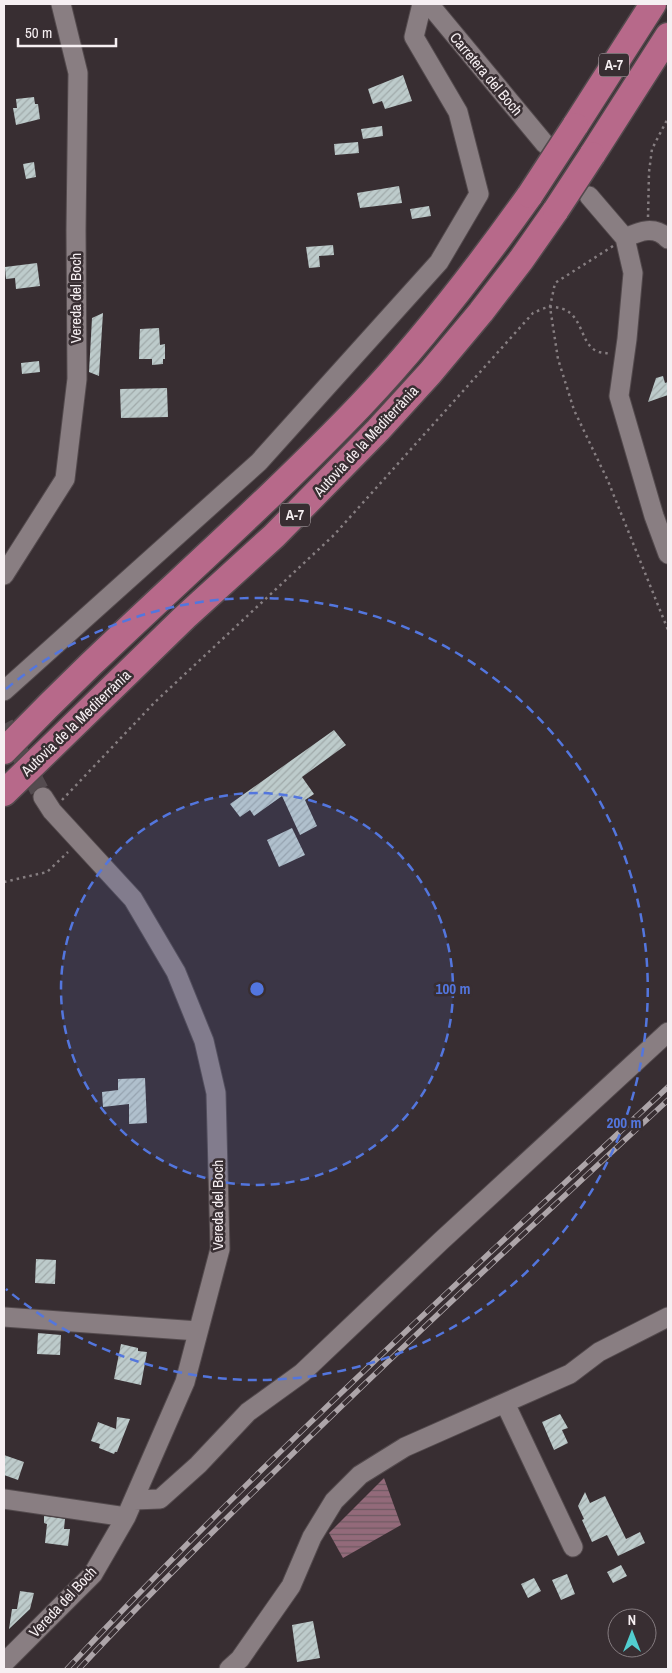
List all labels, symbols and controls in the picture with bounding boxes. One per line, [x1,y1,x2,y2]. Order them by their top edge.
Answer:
scale bar [18,15,115,47]
text: 50 m [25,22,52,43]
street label: Carretera del Boch [445,27,528,120]
road number: A-7 [599,54,629,76]
street label: Vereda del Boch [65,253,86,343]
street label: Autovia de la Mediterrània [308,380,423,502]
road number: A-7 [280,504,310,526]
street label: Autovia de la Mediterrània [15,665,135,781]
text: 100 m [436,978,470,999]
centre of rings [248,980,266,998]
text: 200 m [607,1112,641,1133]
street label: Vereda del Boch [207,1160,228,1250]
street label: Vereda del Boch [24,1561,101,1642]
north arrow [607,1608,657,1658]
text: N [628,1611,636,1629]

